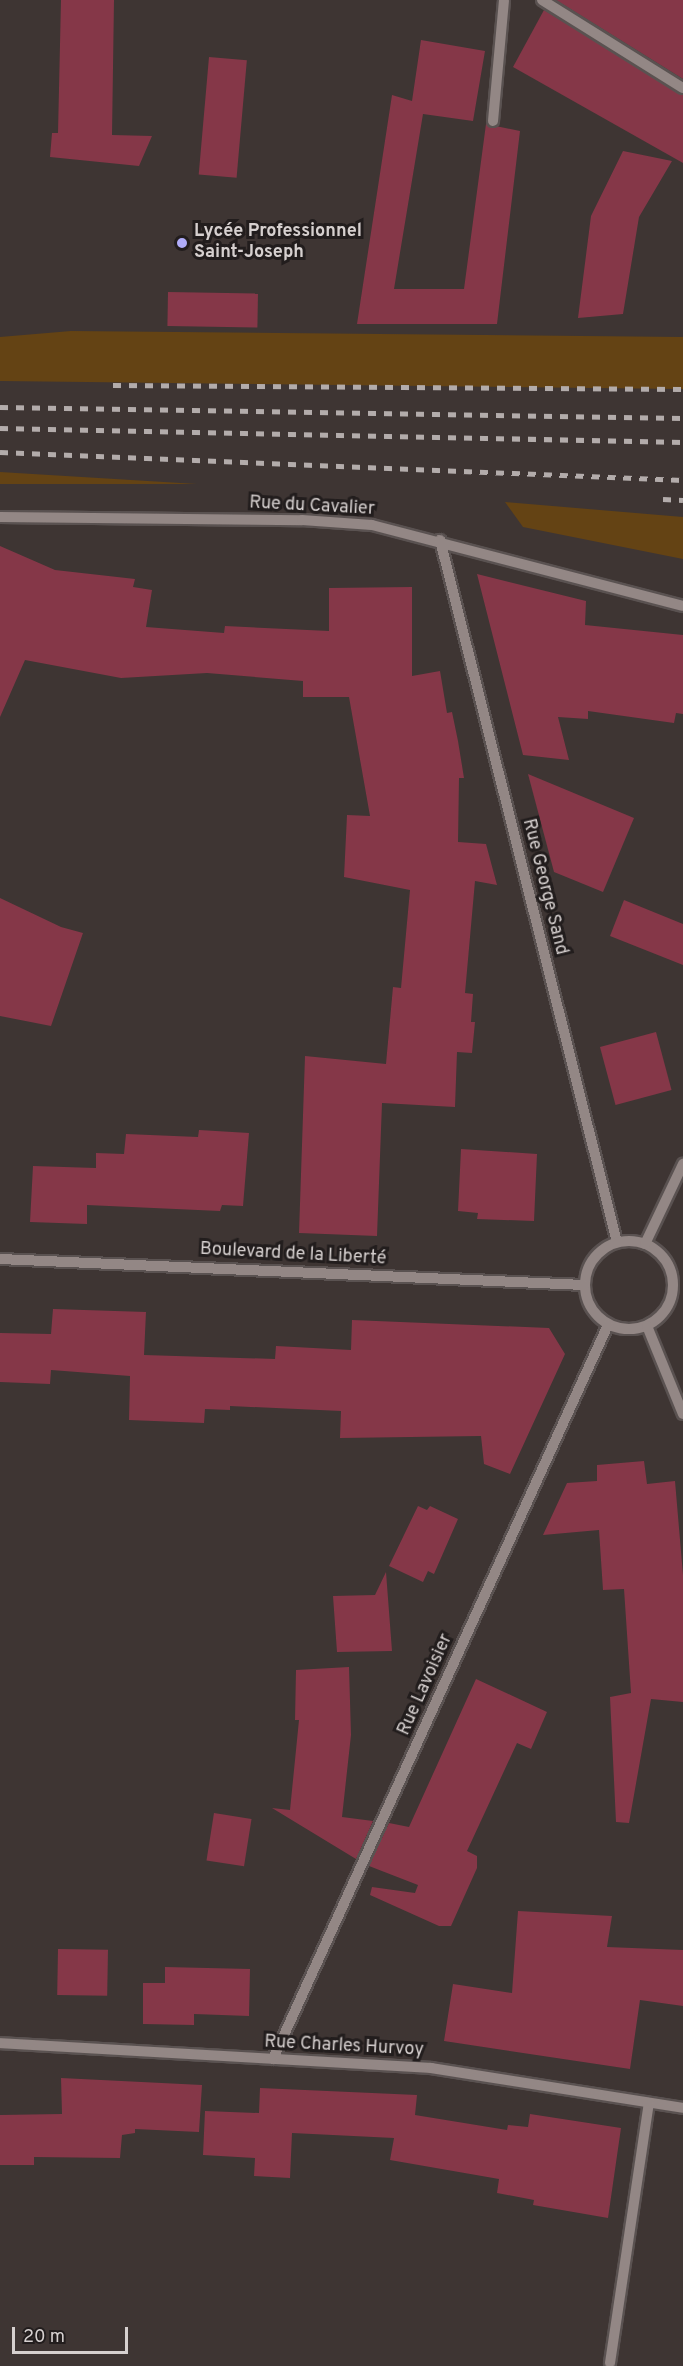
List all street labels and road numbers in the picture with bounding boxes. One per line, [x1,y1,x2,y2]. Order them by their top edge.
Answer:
street label: Rue du Cavalier [249,493,375,521]
street label: Rue George Sand [517,817,571,957]
street label: Boulevard de la Liberté [199,1239,387,1271]
street label: Rue Lavoisier [394,1631,458,1739]
street label: Rue Charles Hurvoy [264,2032,424,2062]

